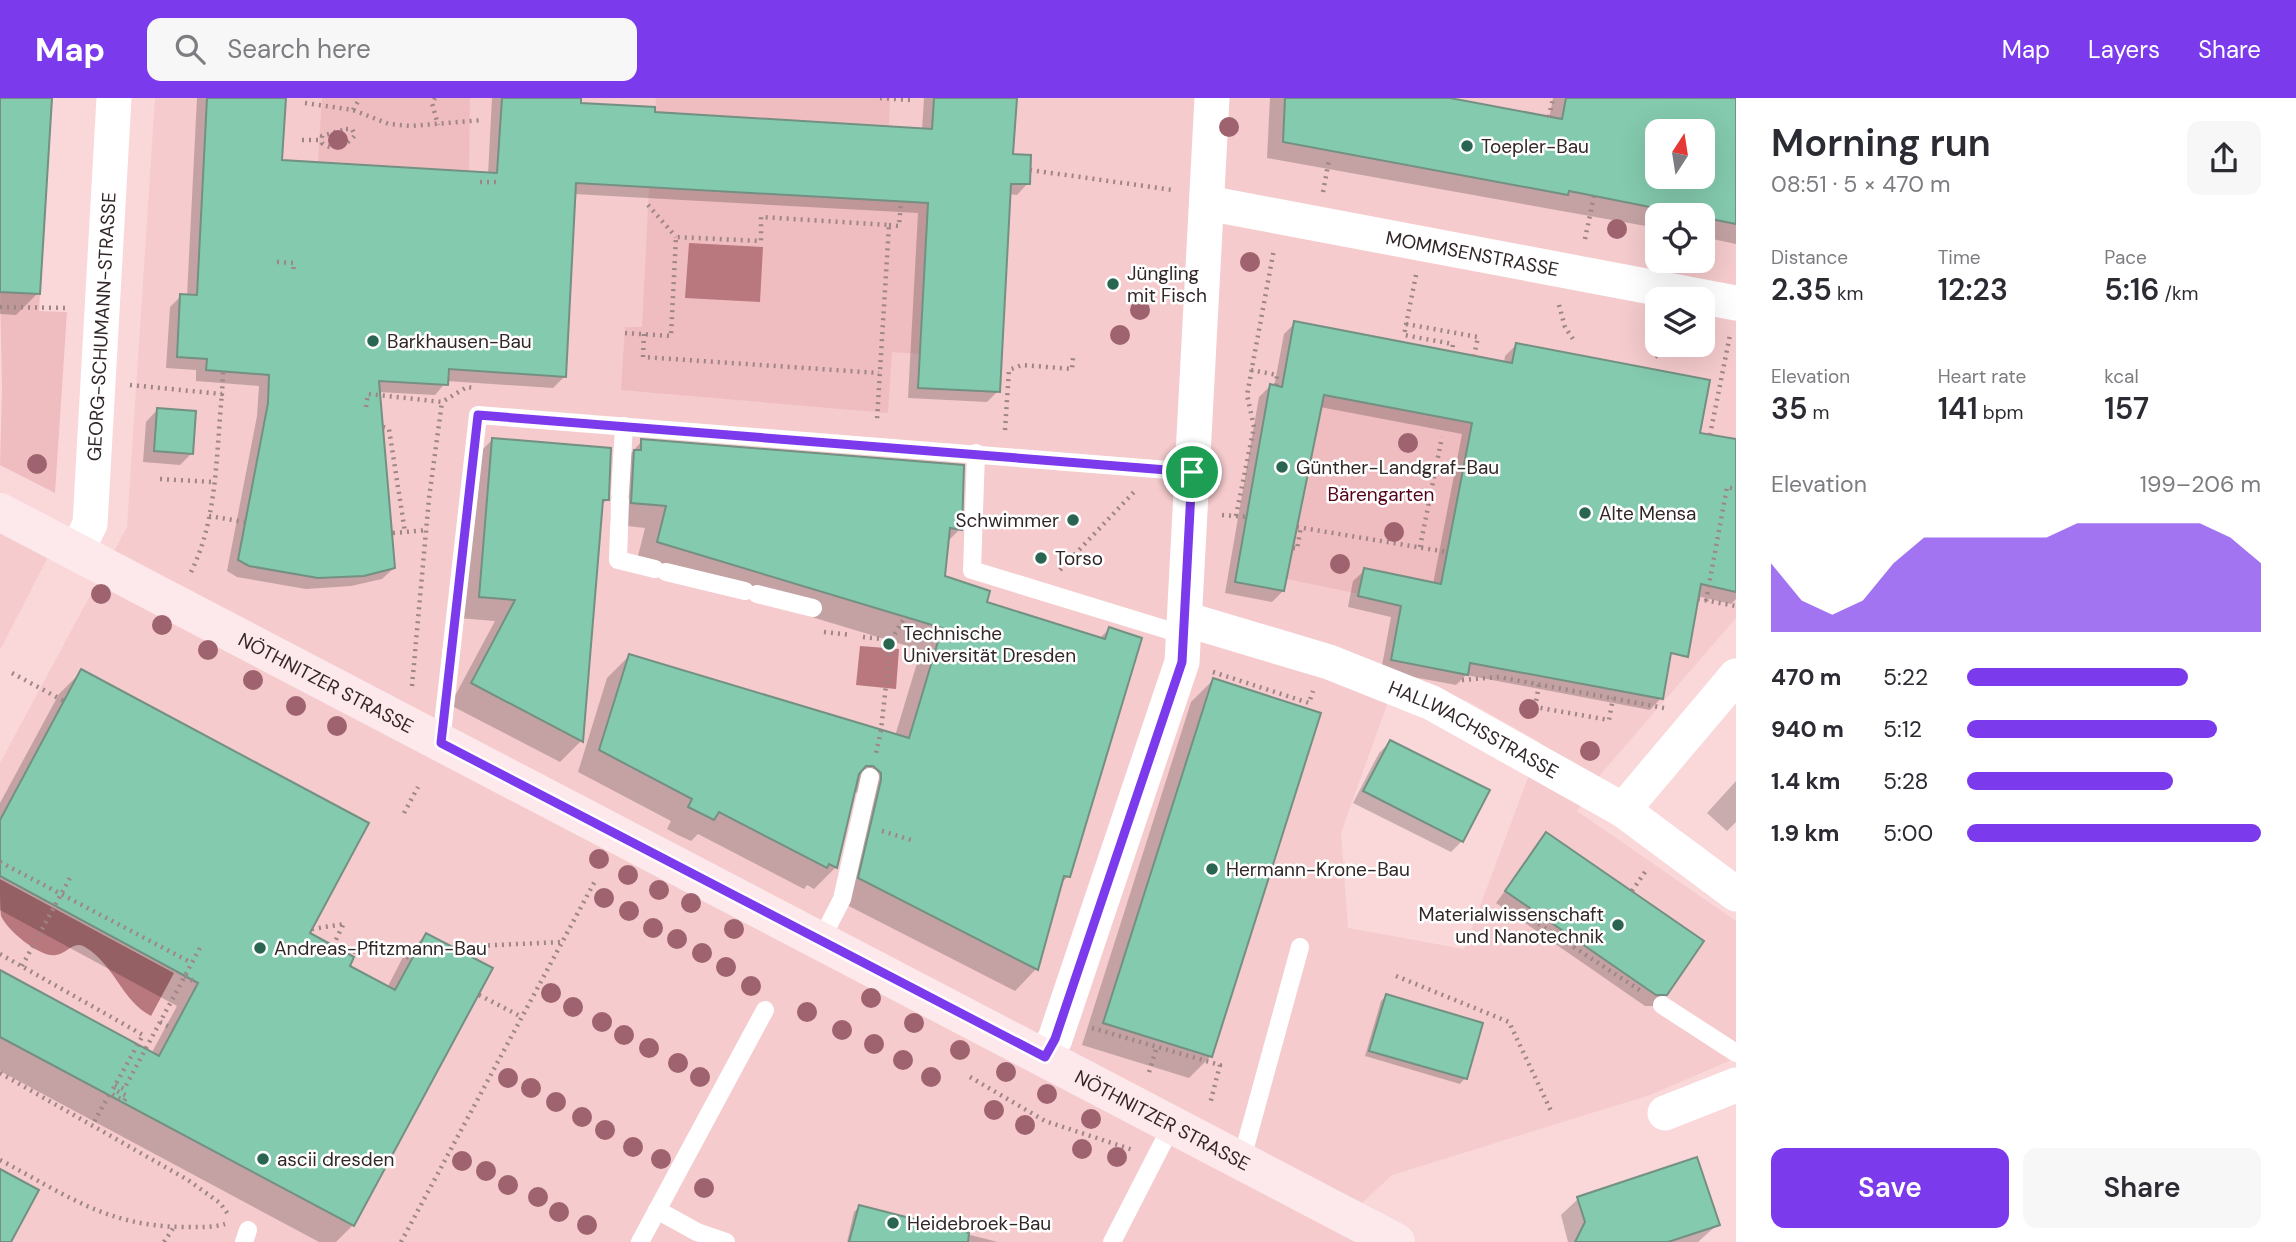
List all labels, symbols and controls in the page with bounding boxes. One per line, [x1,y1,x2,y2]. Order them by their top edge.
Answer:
search box [147,18,637,81]
text: Map [35,28,105,71]
icon: search [171,30,209,68]
text: Search here [227,32,371,66]
text: Map [2002,34,2050,65]
text: Layers [2088,34,2160,65]
text: Share [2198,34,2261,65]
text: Morning run [1771,118,1991,168]
north arrow [1645,119,1715,189]
map controls [1645,119,1715,357]
button: share [2187,121,2261,195]
place label: Toepler-Bau [1481,134,1589,159]
marker: Toepler-Bau [1459,138,1475,154]
text: 08:51 · 5 × 470 m [1771,169,1951,199]
street label: GEORG-SCHUMANN-STRASSE [82,192,122,462]
button: locate [1645,203,1715,273]
street label: MOMMSENSTRASSE [1384,225,1561,282]
text: Distance [1771,245,1848,270]
text: Time [1938,245,1981,270]
text: Pace [2104,245,2147,270]
place label: Jüngling mit Fisch [1127,261,1207,308]
text: 2.35 [1771,270,1832,309]
text: 12:23 [1938,270,2008,309]
text: 5:16 [2104,270,2159,309]
marker: Jüngling mit Fisch [1105,276,1121,292]
text: km [1832,281,1863,306]
text: /km [2159,281,2198,306]
button: layers [1645,287,1715,357]
place label: Barkhausen-Bau [387,329,532,354]
marker: Barkhausen-Bau [365,333,381,349]
text: Elevation [1771,364,1850,389]
text: Heart rate [1938,364,2026,389]
text: kcal [2104,364,2139,389]
text: 35 [1771,389,1808,428]
text: 141 [1938,389,1978,428]
text: 157 [2104,389,2149,428]
text: m [1808,400,1830,425]
text: bpm [1978,400,2023,425]
pin [1162,442,1222,502]
icon: arrive [1173,453,1211,491]
place label: Günther-Landgraf-Bau [1296,455,1499,480]
marker: Günther-Landgraf-Bau [1274,459,1290,475]
text: Elevation [1771,469,1867,499]
text: 199–206 m [2140,469,2261,499]
park label: Bärengarten [1327,482,1435,507]
place label: Alte Mensa [1599,501,1696,526]
marker: Alte Mensa [1577,505,1593,521]
place label: Schwimmer [955,508,1059,533]
marker: Schwimmer [1065,512,1081,528]
place label: Torso [1055,546,1103,571]
marker: Torso [1033,550,1049,566]
place label: Technische Universität Dresden [903,621,1076,668]
street label: NÖTHNITZER STRASSE [234,627,418,739]
marker: Technische Universität Dresden [881,636,897,652]
text: 470 m [1771,662,1841,692]
text: 5:22 [1883,662,1928,692]
street label: HALLWACHSSTRASSE [1385,675,1563,784]
text: 940 m [1771,714,1844,744]
text: 5:12 [1883,714,1922,744]
text: 1.4 km [1771,766,1840,796]
text: 5:28 [1883,766,1929,796]
text: 1.9 km [1771,818,1839,848]
text: 5:00 [1883,818,1933,848]
place label: Hermann-Krone-Bau [1226,857,1410,882]
marker: Hermann-Krone-Bau [1204,861,1220,877]
place label: Materialwissenschaft und Nanotechnik [1418,902,1604,949]
marker: Materialwissenschaft und Nanotechnik [1610,917,1626,933]
place label: Andreas-Pfitzmann-Bau [274,936,487,961]
marker: Andreas-Pfitzmann-Bau [252,940,268,956]
street label: NÖTHNITZER STRASSE [1070,1064,1254,1177]
place label: ascii dresden [277,1147,394,1172]
button: Save [1771,1148,2009,1228]
button: Share [2023,1148,2261,1228]
marker: ascii dresden [255,1151,271,1167]
place label: Heidebroek-Bau [907,1211,1051,1236]
marker: Heidebroek-Bau [885,1215,901,1231]

